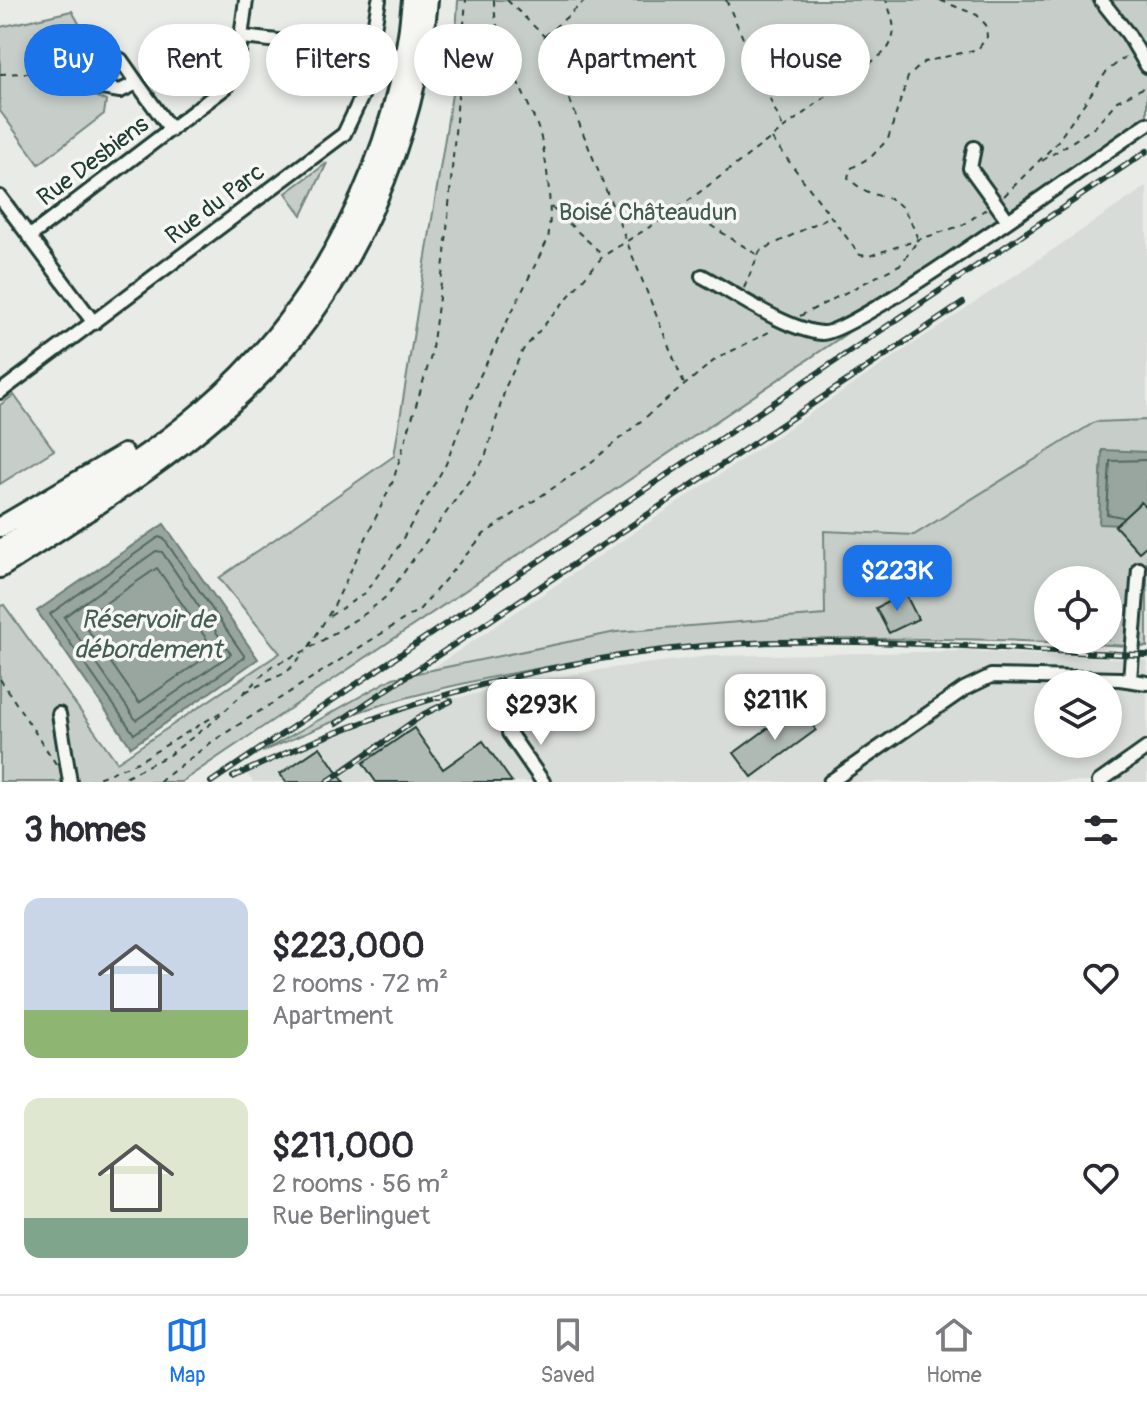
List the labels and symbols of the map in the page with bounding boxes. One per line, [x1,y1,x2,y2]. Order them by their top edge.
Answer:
street label: Rue Desbiens [32,110,155,212]
street label: Rue du Parc [160,157,270,251]
park label: Boisé Châteaudun [559,198,737,227]
pin: $223K [841,545,953,613]
water label: Réservoir de débordement [74,604,224,666]
pin: $211K [719,674,831,742]
pin: $293K [485,679,597,747]

